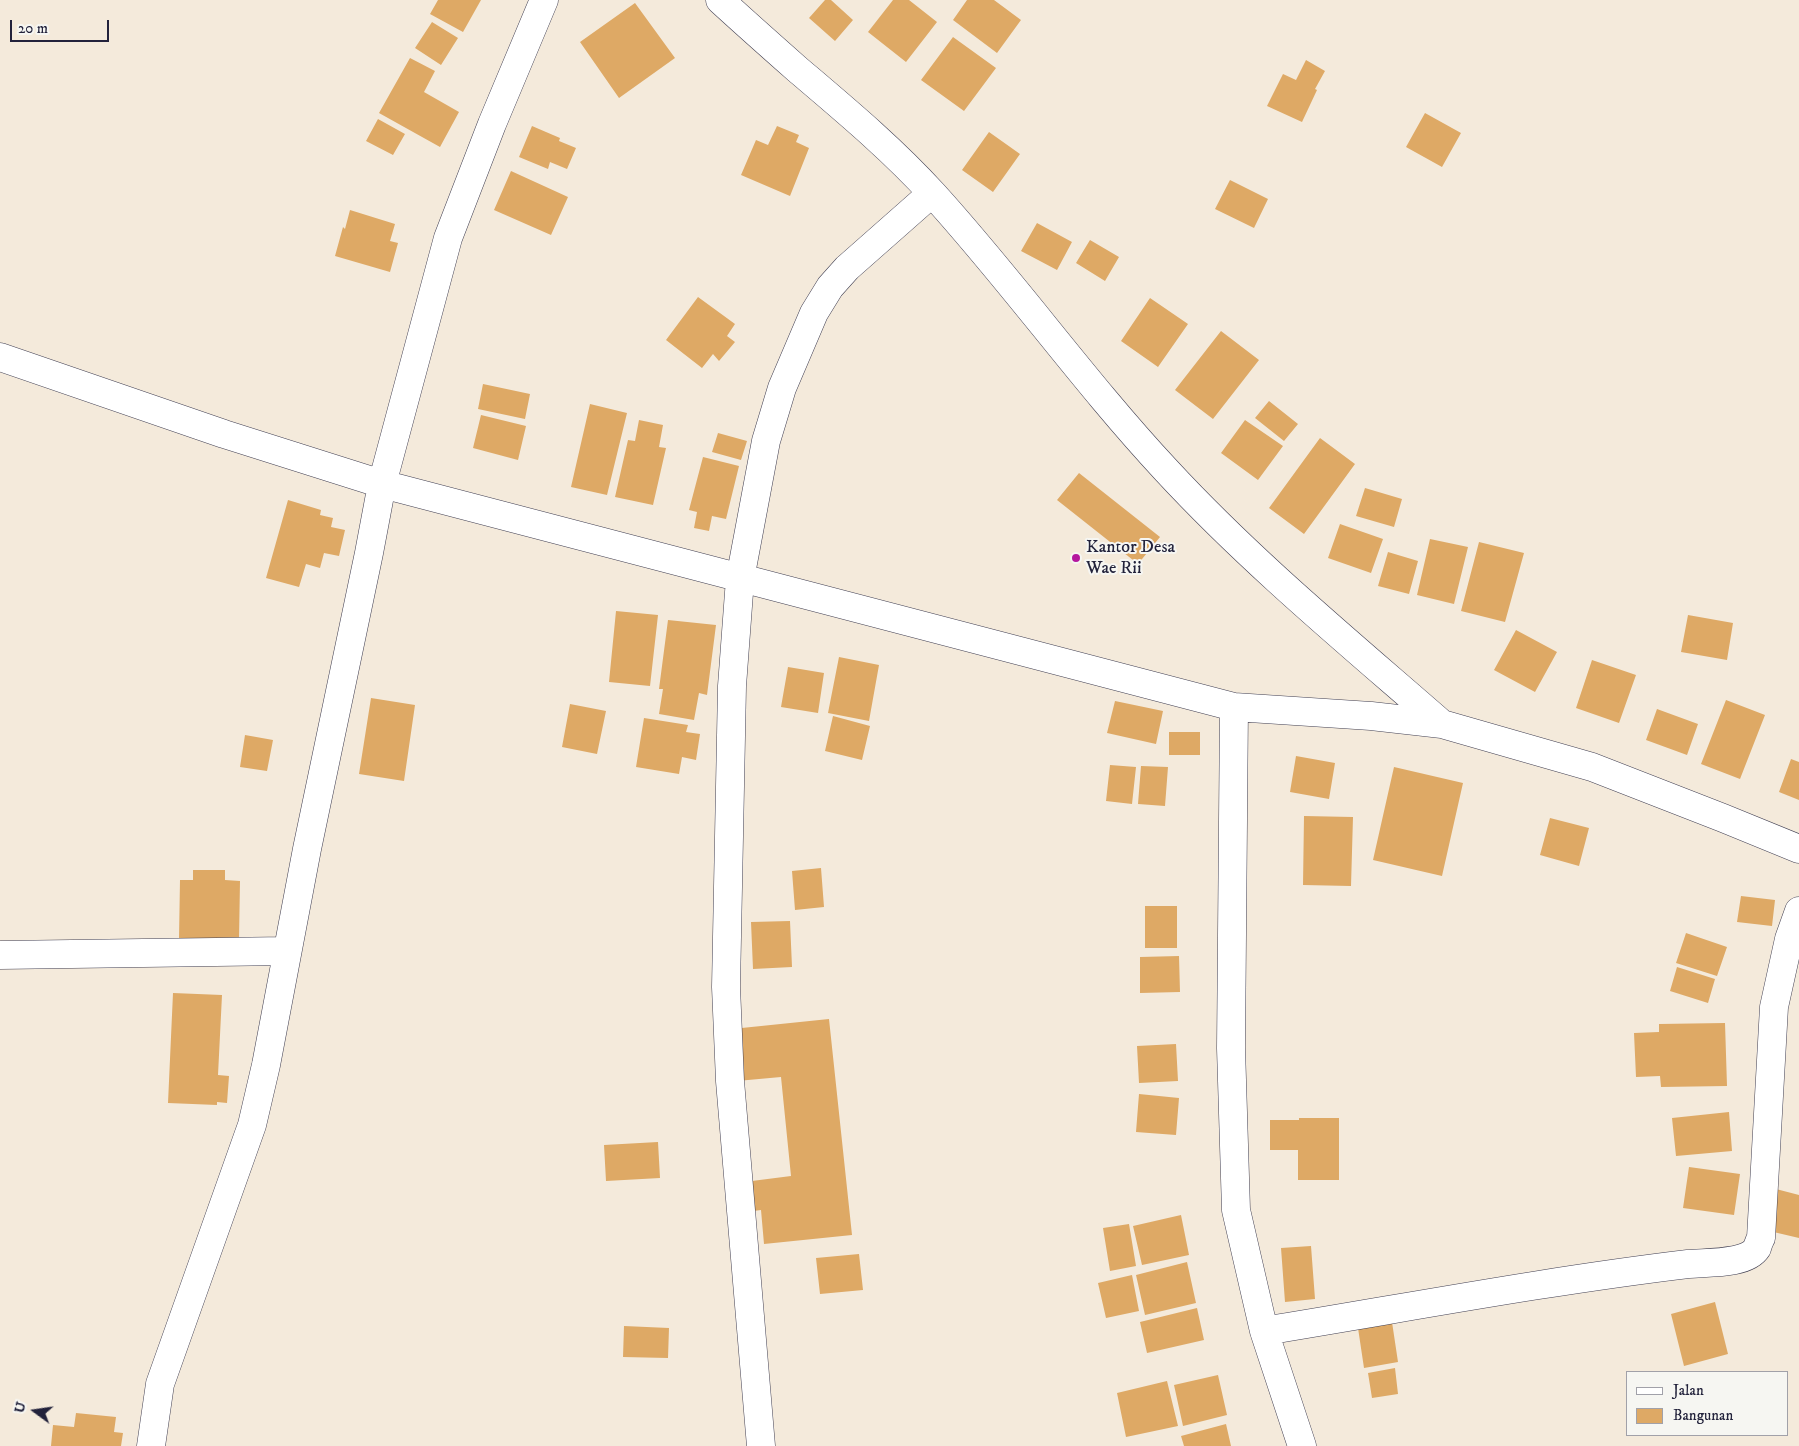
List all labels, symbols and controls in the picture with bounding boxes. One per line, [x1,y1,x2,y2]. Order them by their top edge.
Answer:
scale bar [12,10,111,42]
text: 20 m [18,19,48,38]
place label: Kantor Desa Wae Rii [1086,537,1175,580]
marker: Kantor Desa Wae Rii [1070,552,1082,564]
legend [1626,1371,1789,1436]
text: Jalan [1673,1381,1704,1400]
north arrow [10,1386,60,1436]
text: U [10,1400,30,1415]
text: Bangunan [1673,1406,1733,1425]

